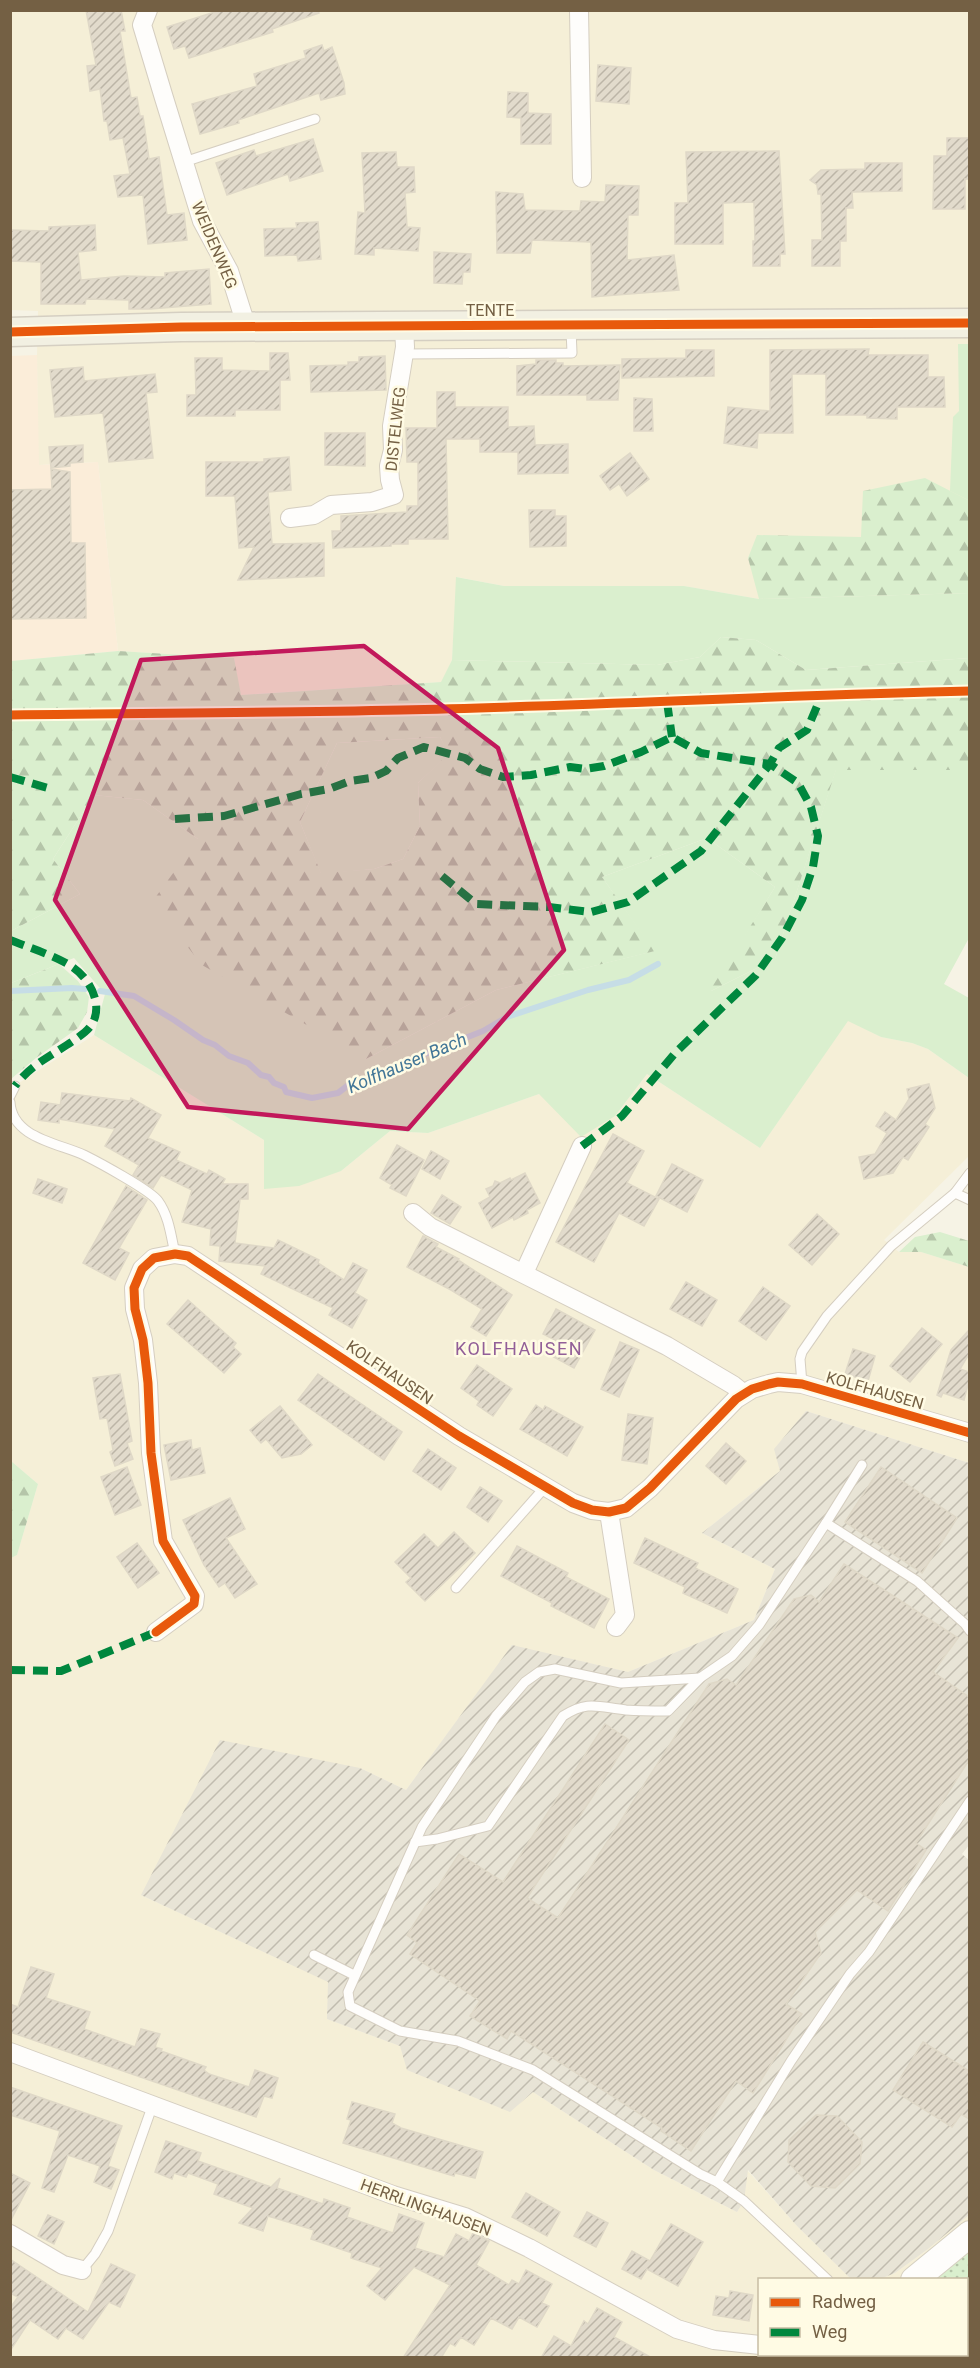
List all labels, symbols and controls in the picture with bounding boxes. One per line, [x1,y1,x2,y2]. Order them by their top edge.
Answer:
street label: WEIDENWEG [188,199,241,292]
street label: TENTE [466,301,514,320]
street label: DISTELWEG [382,386,409,472]
water label: Kolfhauser Bach [344,1028,470,1097]
street label: KOLFHAUSEN [343,1336,437,1408]
district label: KOLFHAUSEN [455,1338,583,1359]
street label: KOLFHAUSEN [824,1367,926,1413]
street label: HERRLINGHAUSEN [358,2175,494,2240]
legend [758,2278,968,2356]
text: Radweg [812,2291,876,2312]
text: Weg [812,2321,847,2342]

